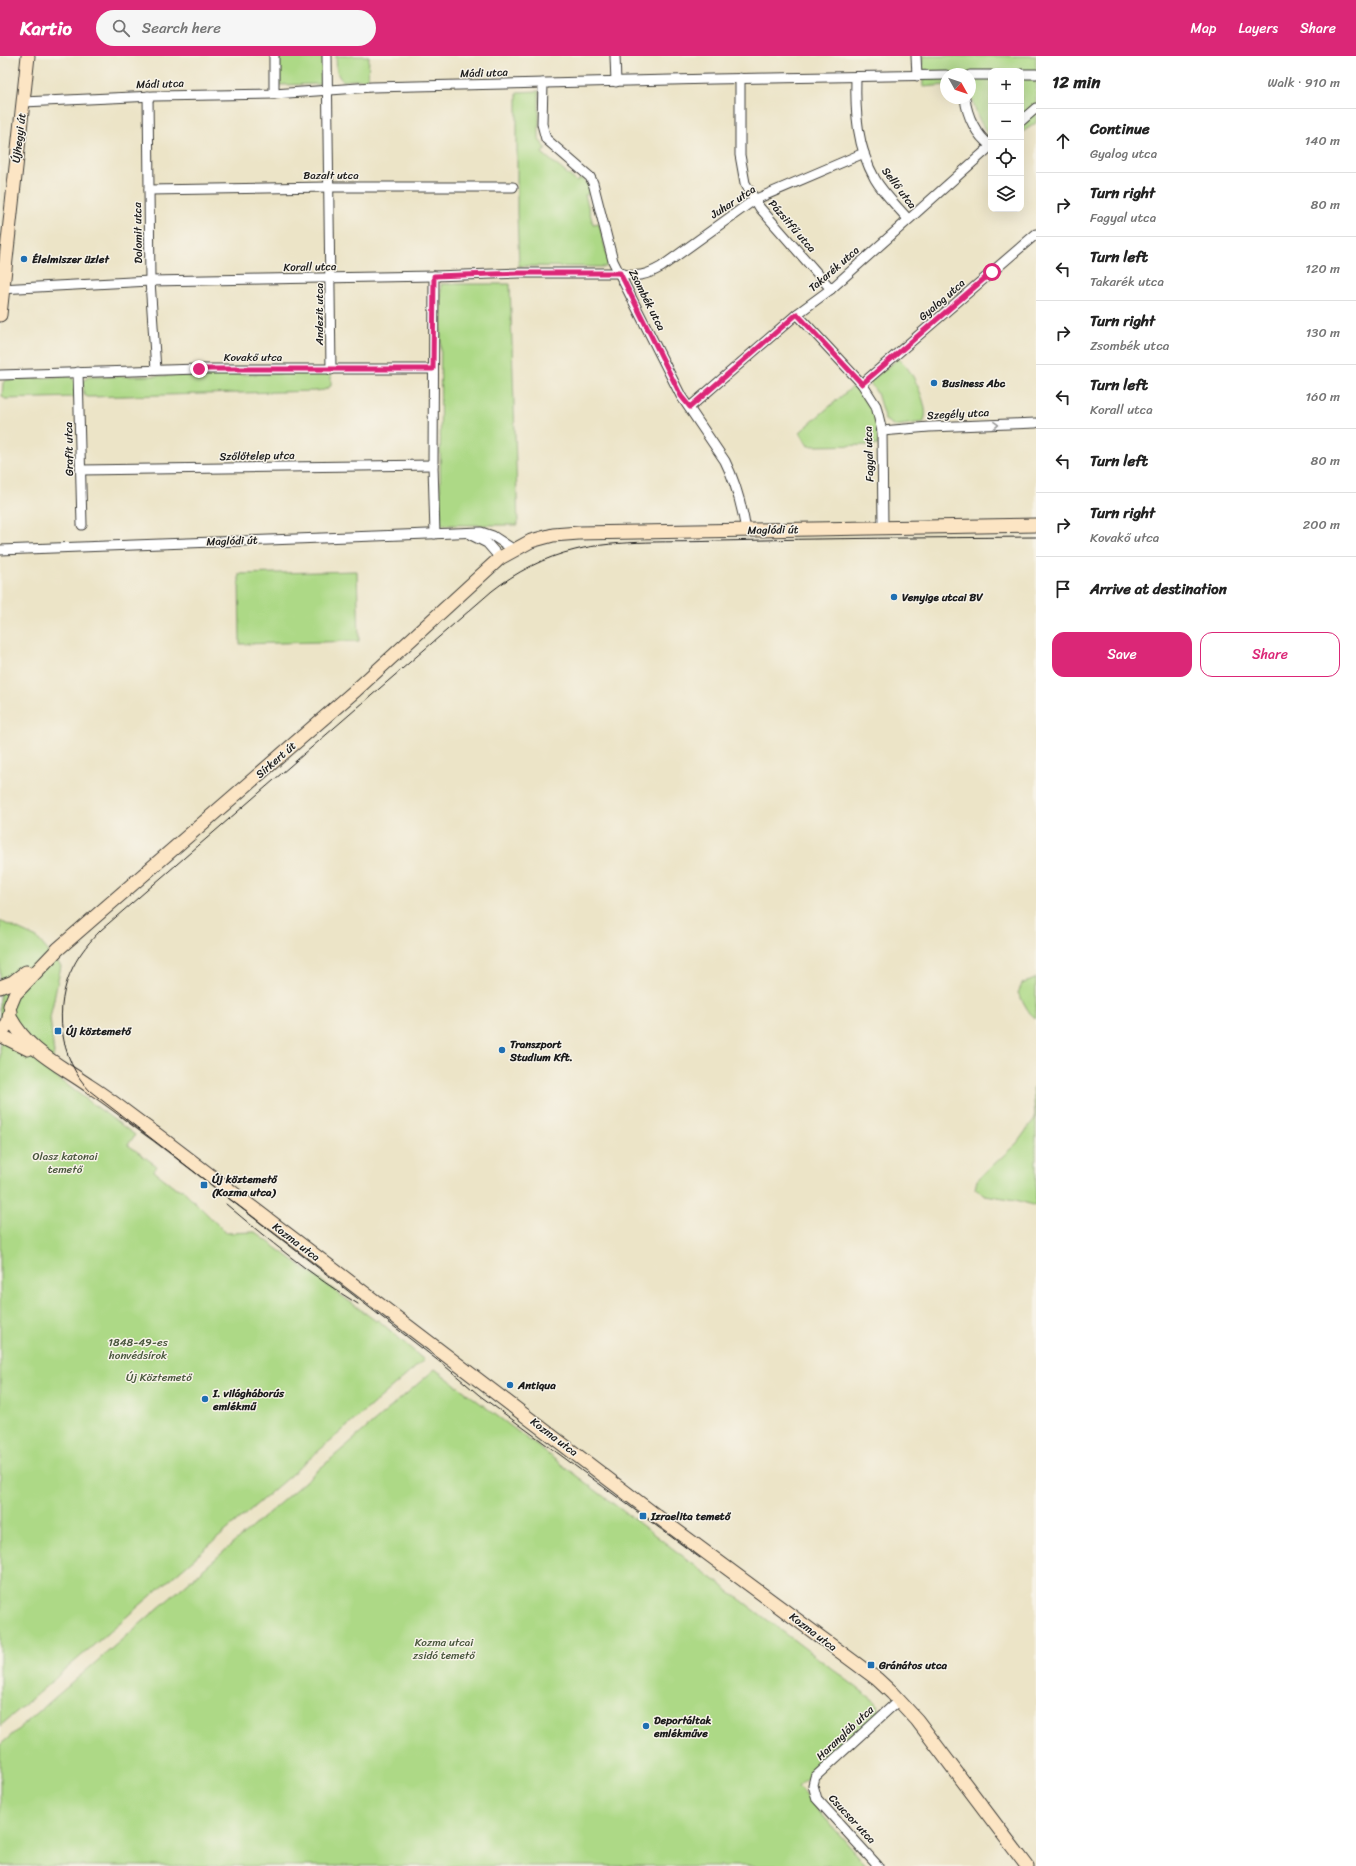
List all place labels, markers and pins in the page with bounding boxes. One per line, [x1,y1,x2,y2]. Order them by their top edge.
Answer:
place label: Élelmiszer üzlet [32,250,110,269]
marker: Élelmiszer üzlet [19,254,29,264]
place label: Business Abc [942,374,1006,393]
marker: Business Abc [929,378,939,388]
place label: Venyige utcai BV [902,588,984,607]
marker: Venyige utcai BV [889,592,899,602]
place label: Új köztemető [66,1022,132,1041]
marker: Új köztemető [53,1026,63,1036]
place label: Transzport Studium Kft. [509,1035,573,1067]
marker: Transzport Studium Kft. [497,1045,507,1055]
place label: Új köztemető (Kozma utca) [212,1170,278,1202]
marker: Új köztemető (Kozma utca) [199,1180,209,1190]
place label: Antiqua [517,1376,556,1395]
marker: Antiqua [505,1380,515,1390]
place label: I. világháborús emlékmű [212,1384,285,1416]
marker: I. világháborús emlékmű [200,1394,210,1404]
place label: Izraelita temető [650,1507,732,1526]
marker: Izraelita temető [638,1511,648,1521]
place label: Gránátos utca [878,1656,947,1675]
marker: Gránátos utca [866,1660,876,1670]
place label: Deportáltak emlékműve [653,1711,712,1743]
marker: Deportáltak emlékműve [641,1721,651,1731]

